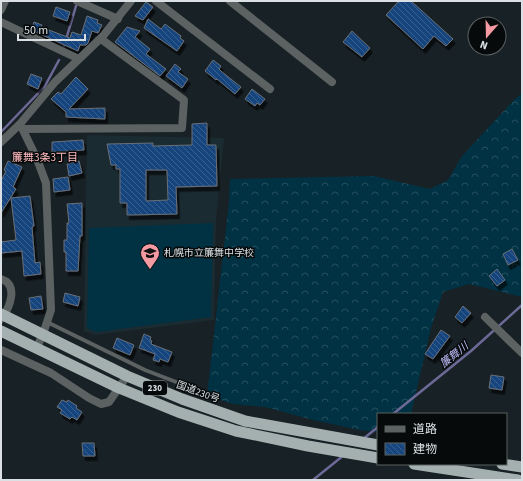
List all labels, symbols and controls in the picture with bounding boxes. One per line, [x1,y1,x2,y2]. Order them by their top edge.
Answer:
scale bar [18,16,85,42]
north arrow [467,16,507,56]
text: 50 m [24,22,48,39]
text: N [478,37,490,53]
district label: 簾舞3条3丁目 [12,150,78,165]
school or university icon: 札幌市立簾舞中学校 [139,242,161,270]
place label: 札幌市立簾舞中学校 [164,246,254,260]
water label: 簾舞川 [436,338,472,371]
street label: 国道230号 [174,378,222,406]
road number: 230 [143,381,167,395]
legend [377,413,507,465]
text: 道路 [413,421,437,438]
text: 建物 [413,441,437,458]

